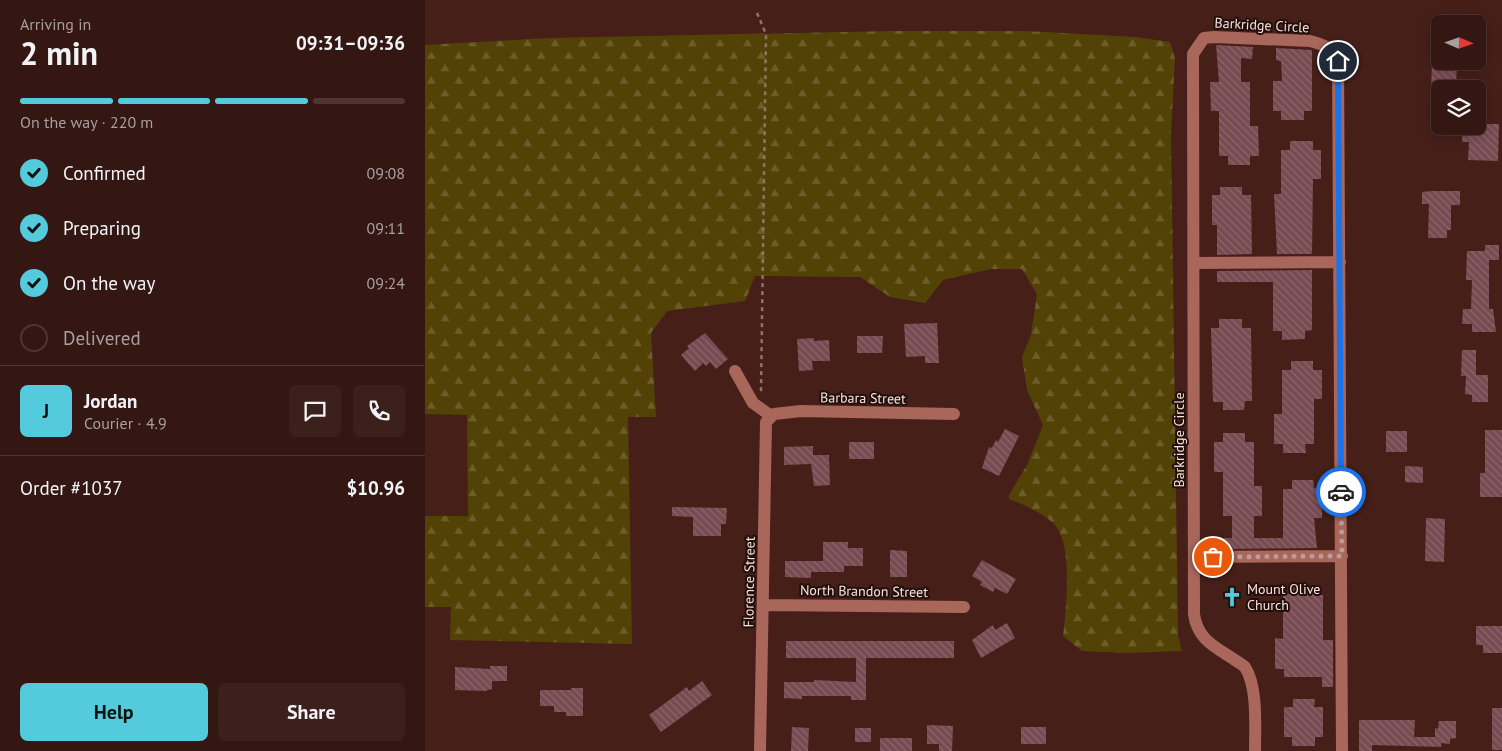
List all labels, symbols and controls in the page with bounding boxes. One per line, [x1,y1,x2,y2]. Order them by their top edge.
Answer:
text: Arriving in [20,14,91,34]
street label: Barkridge Circle [1214,14,1310,36]
north arrow [1431,15,1486,70]
map controls [1431,15,1486,135]
text: 09:31–09:36 [296,31,405,55]
text: 2 min [20,32,98,74]
pin [1317,40,1359,82]
icon: home [1324,47,1352,75]
button: layers [1431,80,1486,135]
text: On the way · 220 m [20,112,153,132]
icon: check [20,159,48,187]
text: Confirmed [63,161,146,185]
text: 09:08 [367,163,405,183]
icon: check [20,214,48,242]
text: Preparing [63,216,141,240]
text: 09:11 [367,218,405,238]
icon: check [20,269,48,297]
text: On the way [63,271,155,295]
text: 09:24 [367,273,405,293]
text: Delivered [63,326,141,350]
button: chat [289,385,341,437]
button: phone [353,385,405,437]
street label: Barbara Street [820,388,906,408]
text: Jordan [84,389,137,413]
street label: Barkridge Circle [1170,392,1188,488]
text: J [43,399,49,423]
text: Courier · 4.9 [84,413,167,433]
courier [1316,467,1366,517]
text: Order #1037 [20,476,123,500]
text: $10.96 [346,476,405,500]
icon: car [1327,478,1355,506]
street label: Florence Street [739,536,759,628]
pin [1192,536,1234,578]
icon: bag [1199,543,1227,571]
place label: Mount Olive Church [1247,580,1320,614]
street label: North Brandon Street [800,581,928,601]
church icon: Mount Olive Church [1221,586,1243,608]
button: Help [20,683,208,741]
button: Share [218,683,405,741]

